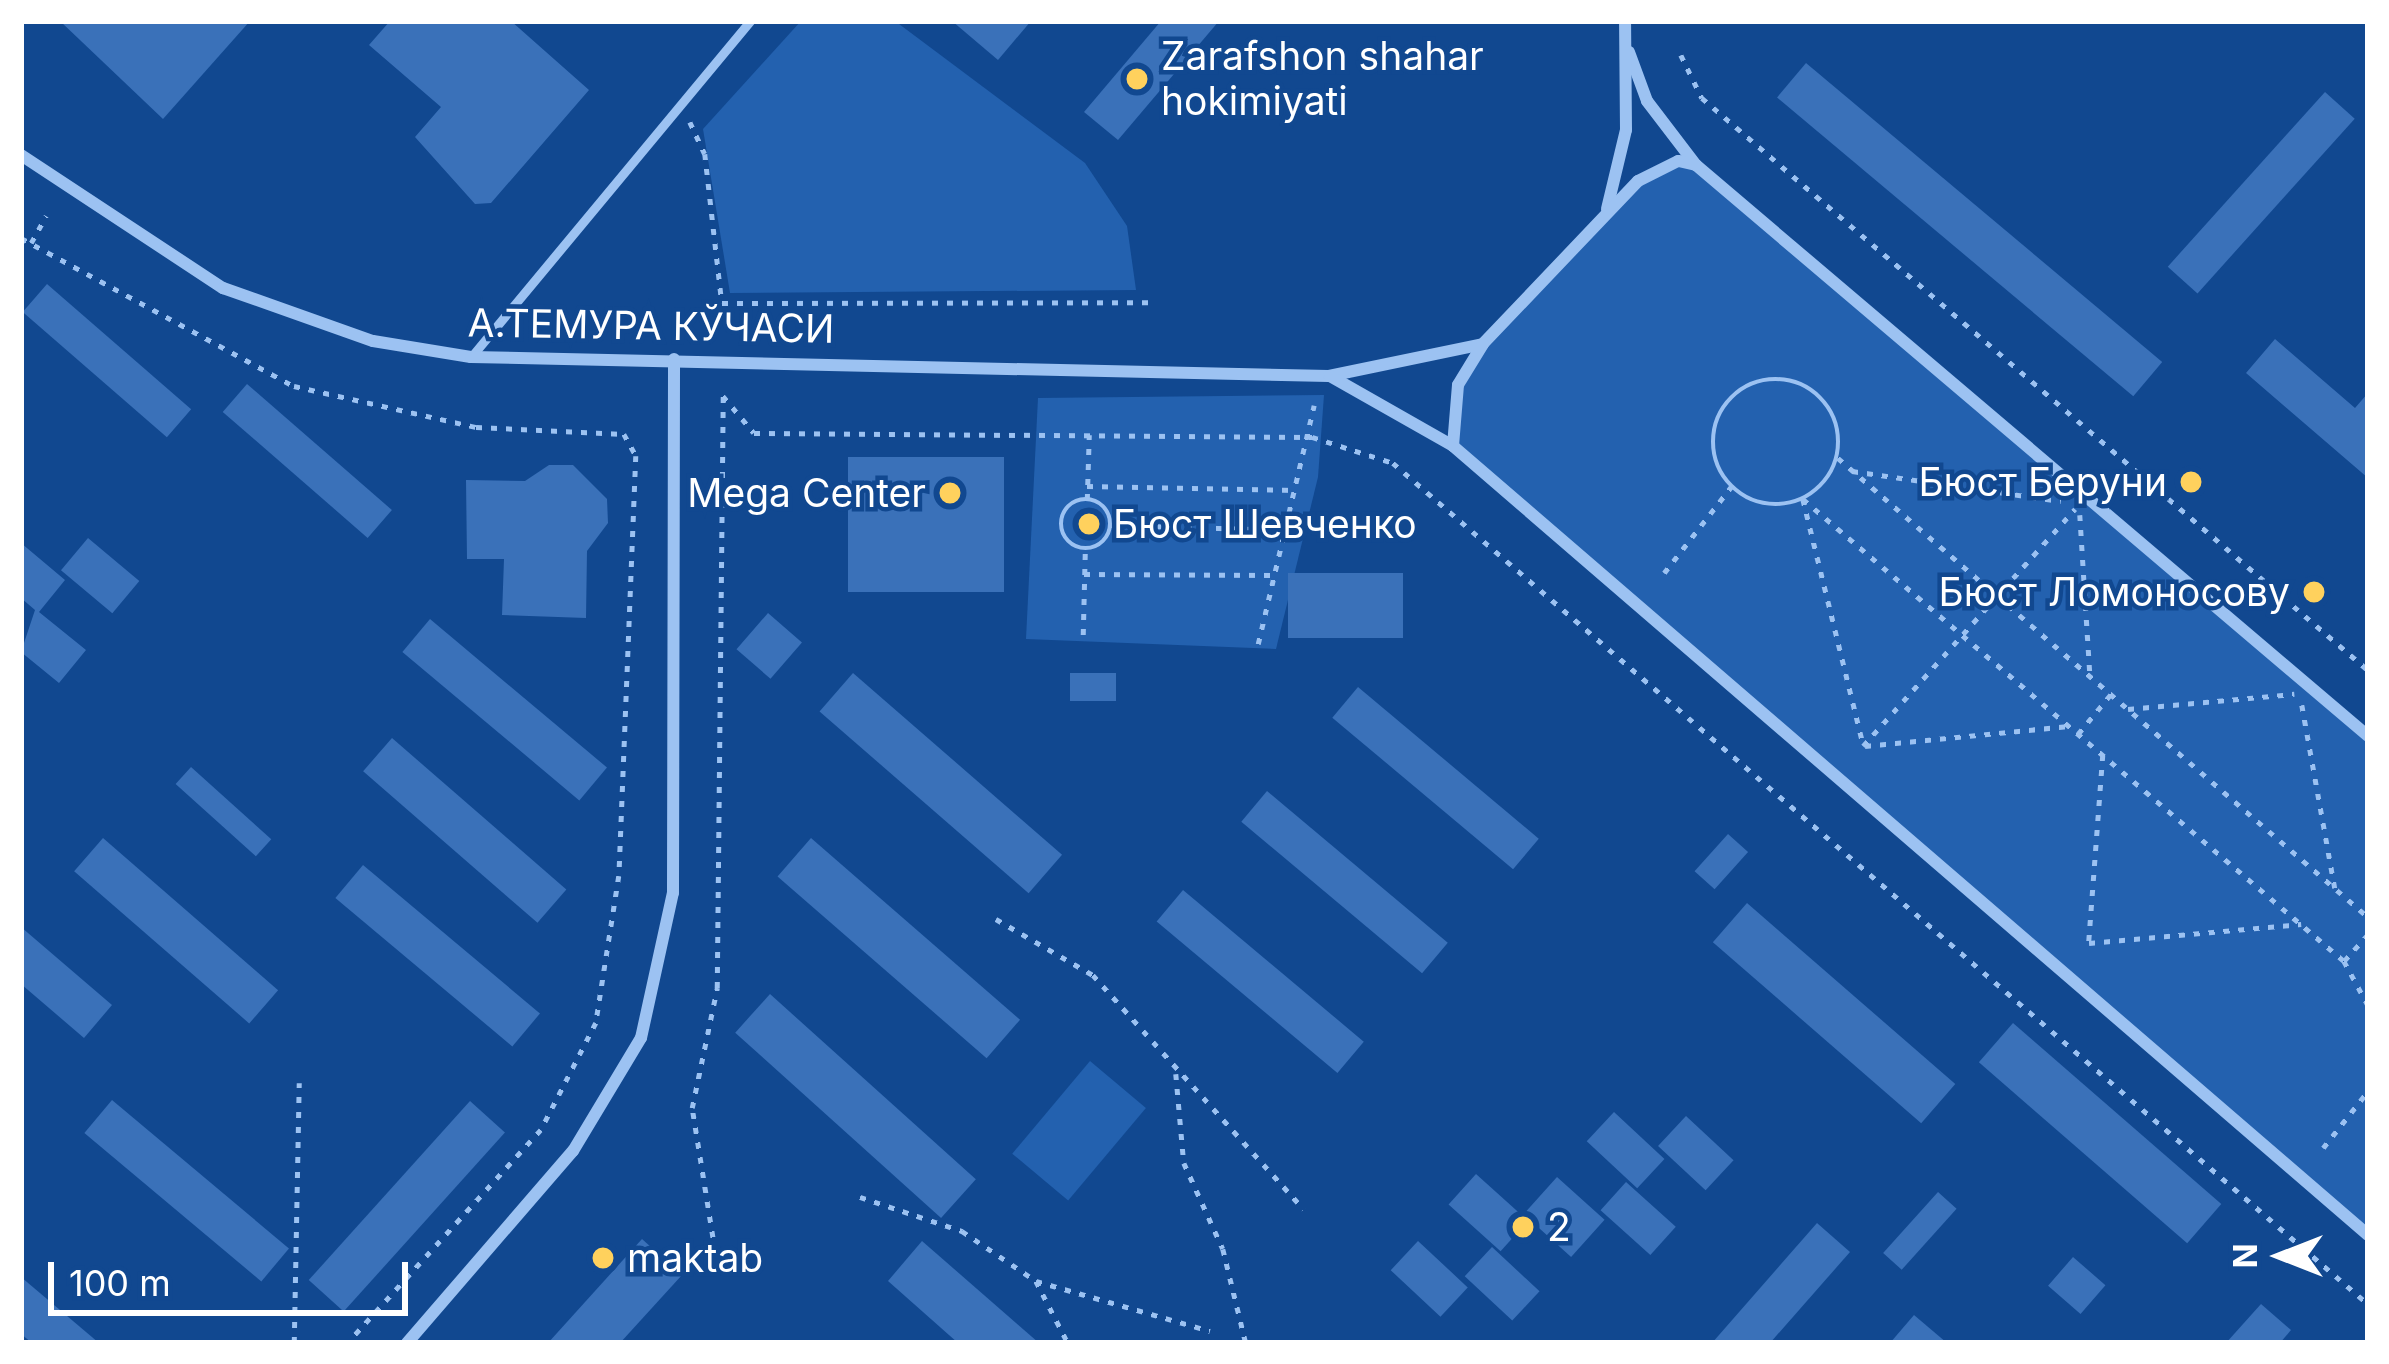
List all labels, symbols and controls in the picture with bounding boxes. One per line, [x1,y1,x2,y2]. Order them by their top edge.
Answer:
place label: Zarafshon shahar hokimiyati [1161,34,1484,125]
marker: Zarafshon shahar hokimiyati [1124,66,1150,92]
street label: А.ТЕМУРА КЎЧАСИ [467,299,835,353]
place label: Бюст Беруни [1918,459,2167,505]
marker: Бюст Беруни [2178,469,2204,495]
place label: Mega Center [687,470,926,516]
marker: Mega Center [937,480,963,506]
place label: Бюст Шевченко [1113,501,1417,547]
marker: Бюст Шевченко [1076,511,1102,537]
place label: Бюст Ломоносову [1938,569,2290,615]
marker: Бюст Ломоносову [2301,579,2327,605]
north arrow [2221,1196,2341,1316]
place label: 2 [1547,1204,1571,1250]
marker: 2 [1510,1214,1536,1240]
place label: maktab [627,1235,763,1281]
scale bar [54,1238,414,1312]
text: N [2225,1243,2265,1269]
marker: maktab [590,1245,616,1271]
text: 100 m [69,1261,171,1305]

